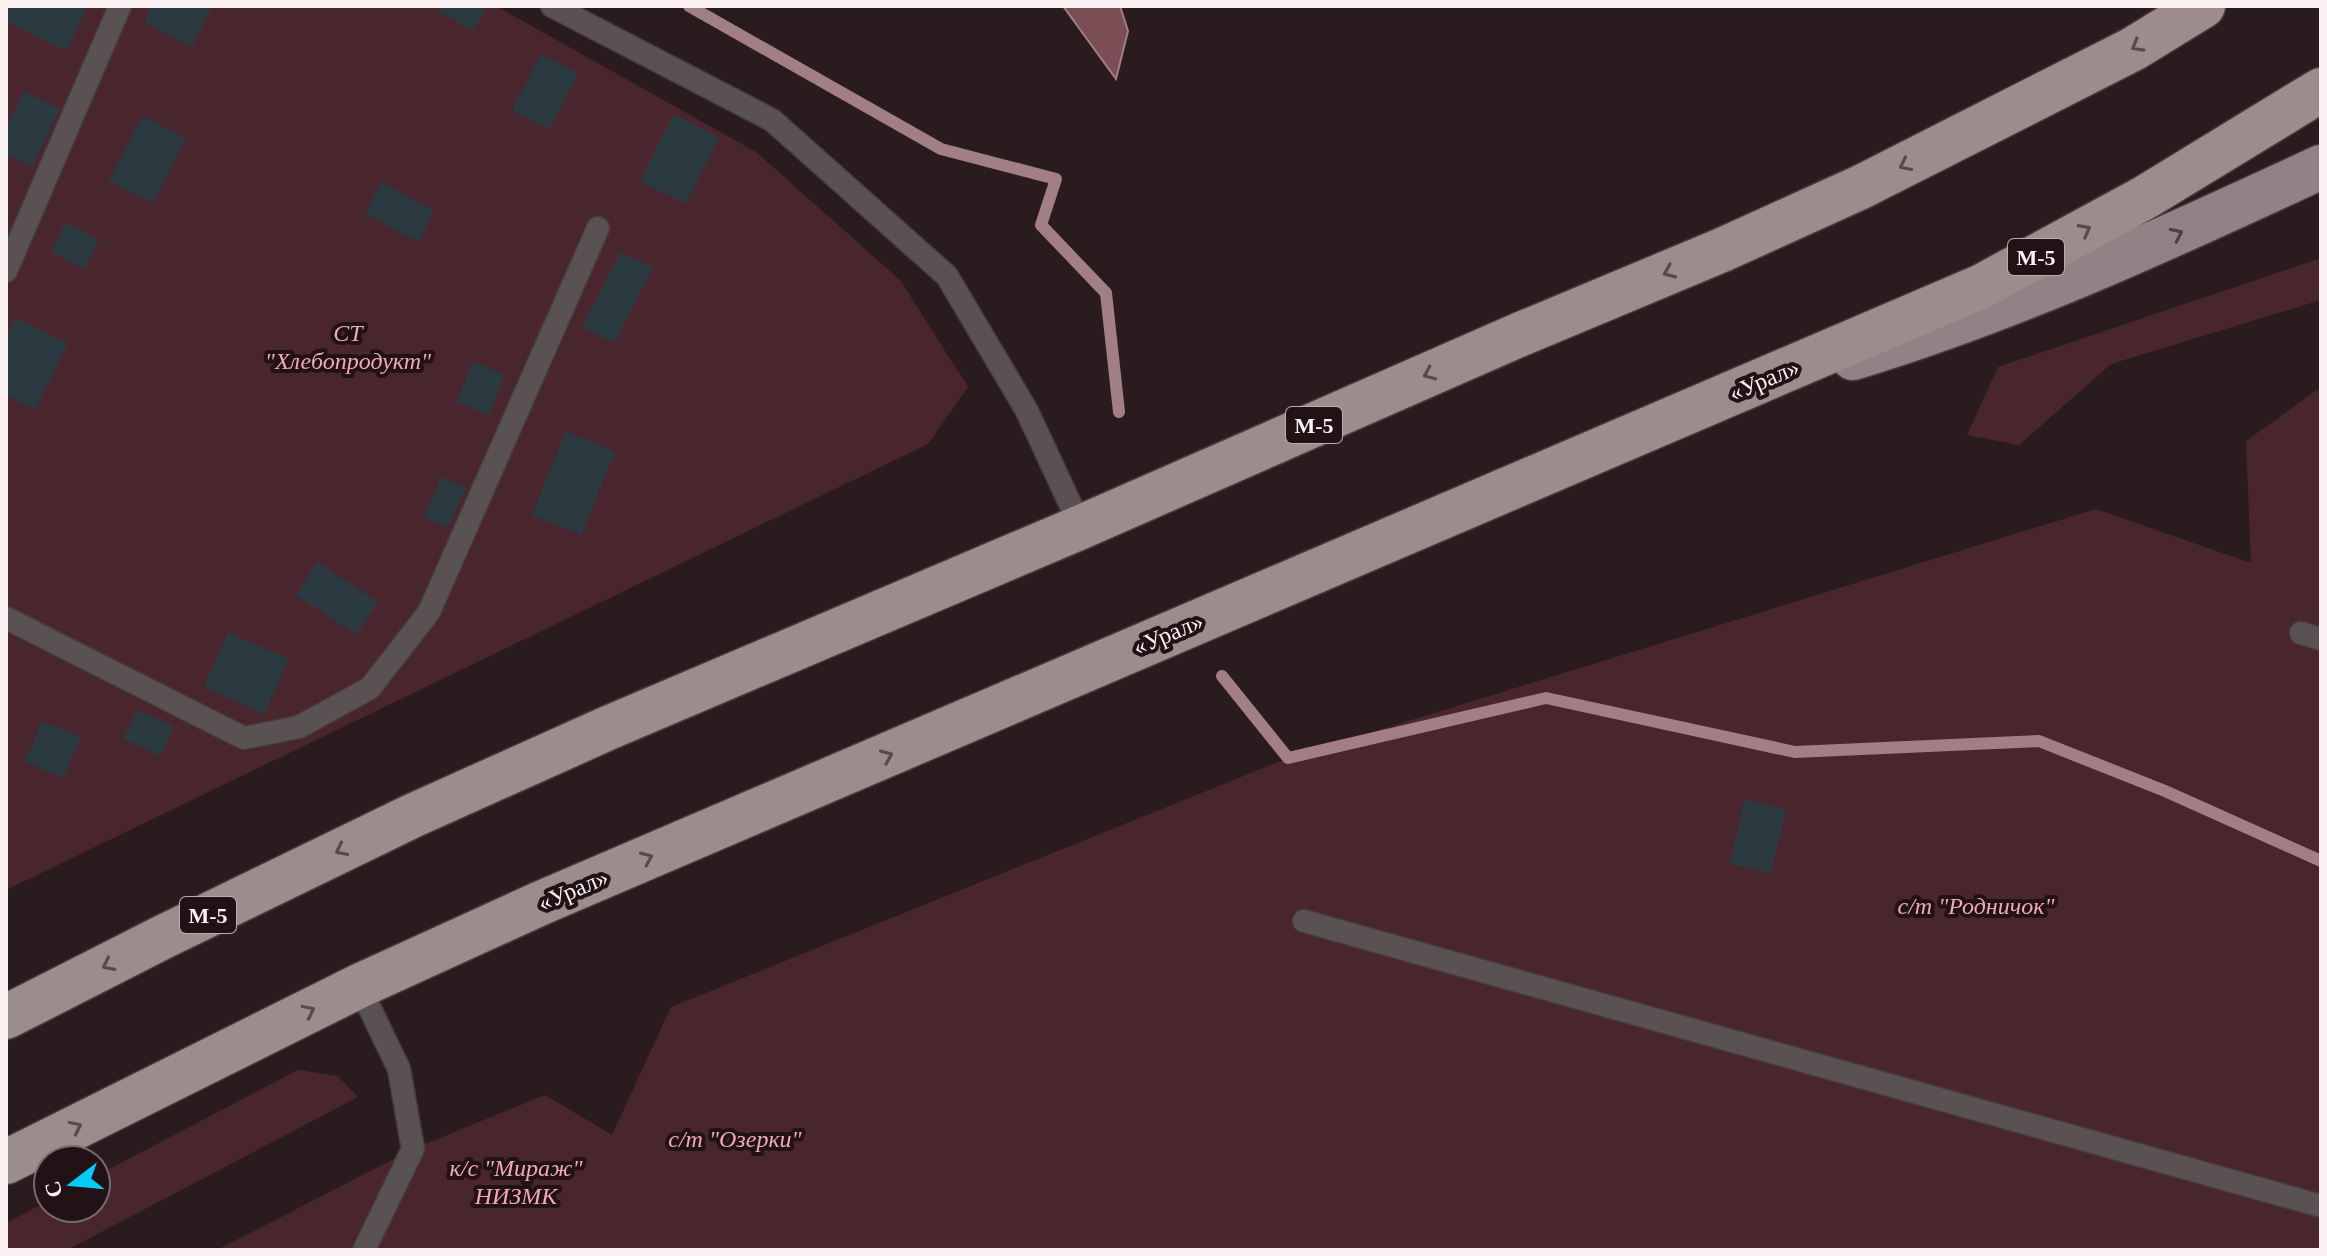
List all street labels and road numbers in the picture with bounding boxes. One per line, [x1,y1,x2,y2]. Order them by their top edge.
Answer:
road number: М-5 [2008,239,2064,275]
street label: «Урал» [1725,354,1803,406]
road number: М-5 [1286,407,1342,443]
street label: «Урал» [1129,608,1207,660]
street label: «Урал» [534,864,612,916]
road number: М-5 [180,897,236,933]

